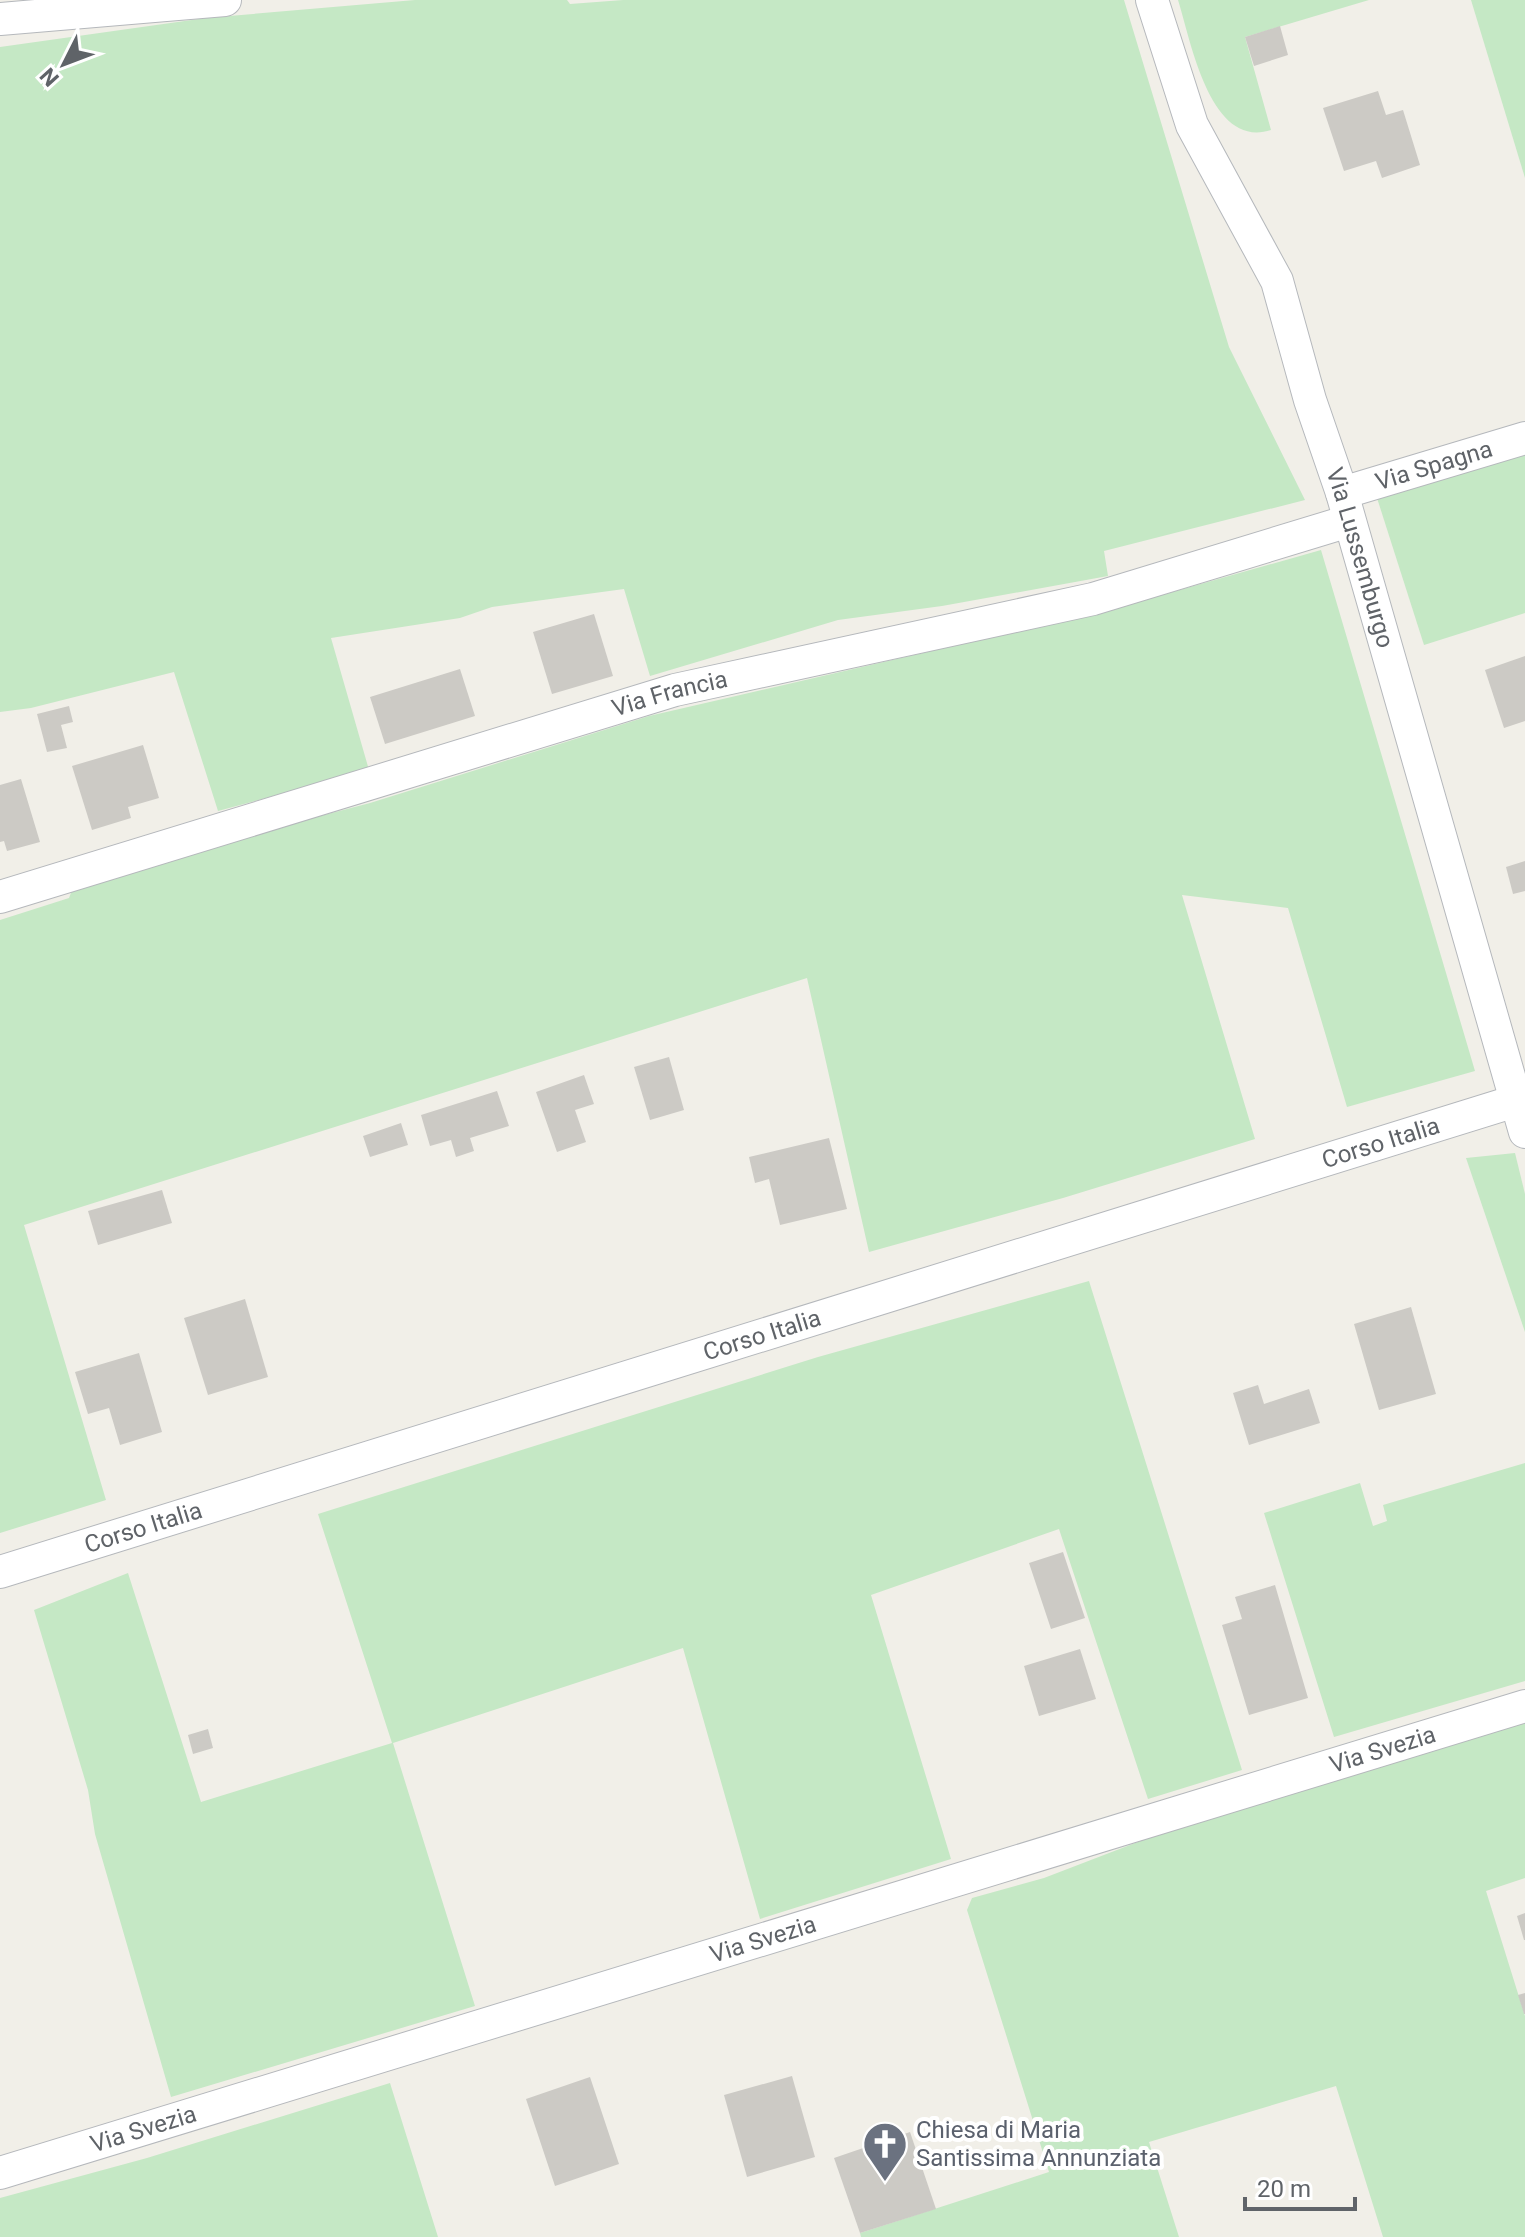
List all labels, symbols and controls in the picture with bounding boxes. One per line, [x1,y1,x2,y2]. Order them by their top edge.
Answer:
north arrow [24,24,104,104]
text: N [35,63,64,91]
street label: Via Spagna [1372,435,1496,496]
street label: Via Lussemburgo [1320,464,1400,651]
street label: Via Francia [608,665,730,723]
street label: Corso Italia [1319,1111,1443,1174]
street label: Corso Italia [700,1304,824,1367]
street label: Corso Italia [81,1496,205,1559]
street label: Via Svezia [1326,1720,1439,1779]
street label: Via Svezia [707,1910,819,1969]
street label: Via Svezia [87,2100,200,2158]
place label: Chiesa di Maria Santissima Annunziata [916,2116,1161,2172]
church icon: Chiesa di Maria Santissima Annunziata [861,2120,909,2183]
scale bar [1245,2161,1355,2211]
text: 20 m [1257,2175,1311,2203]

